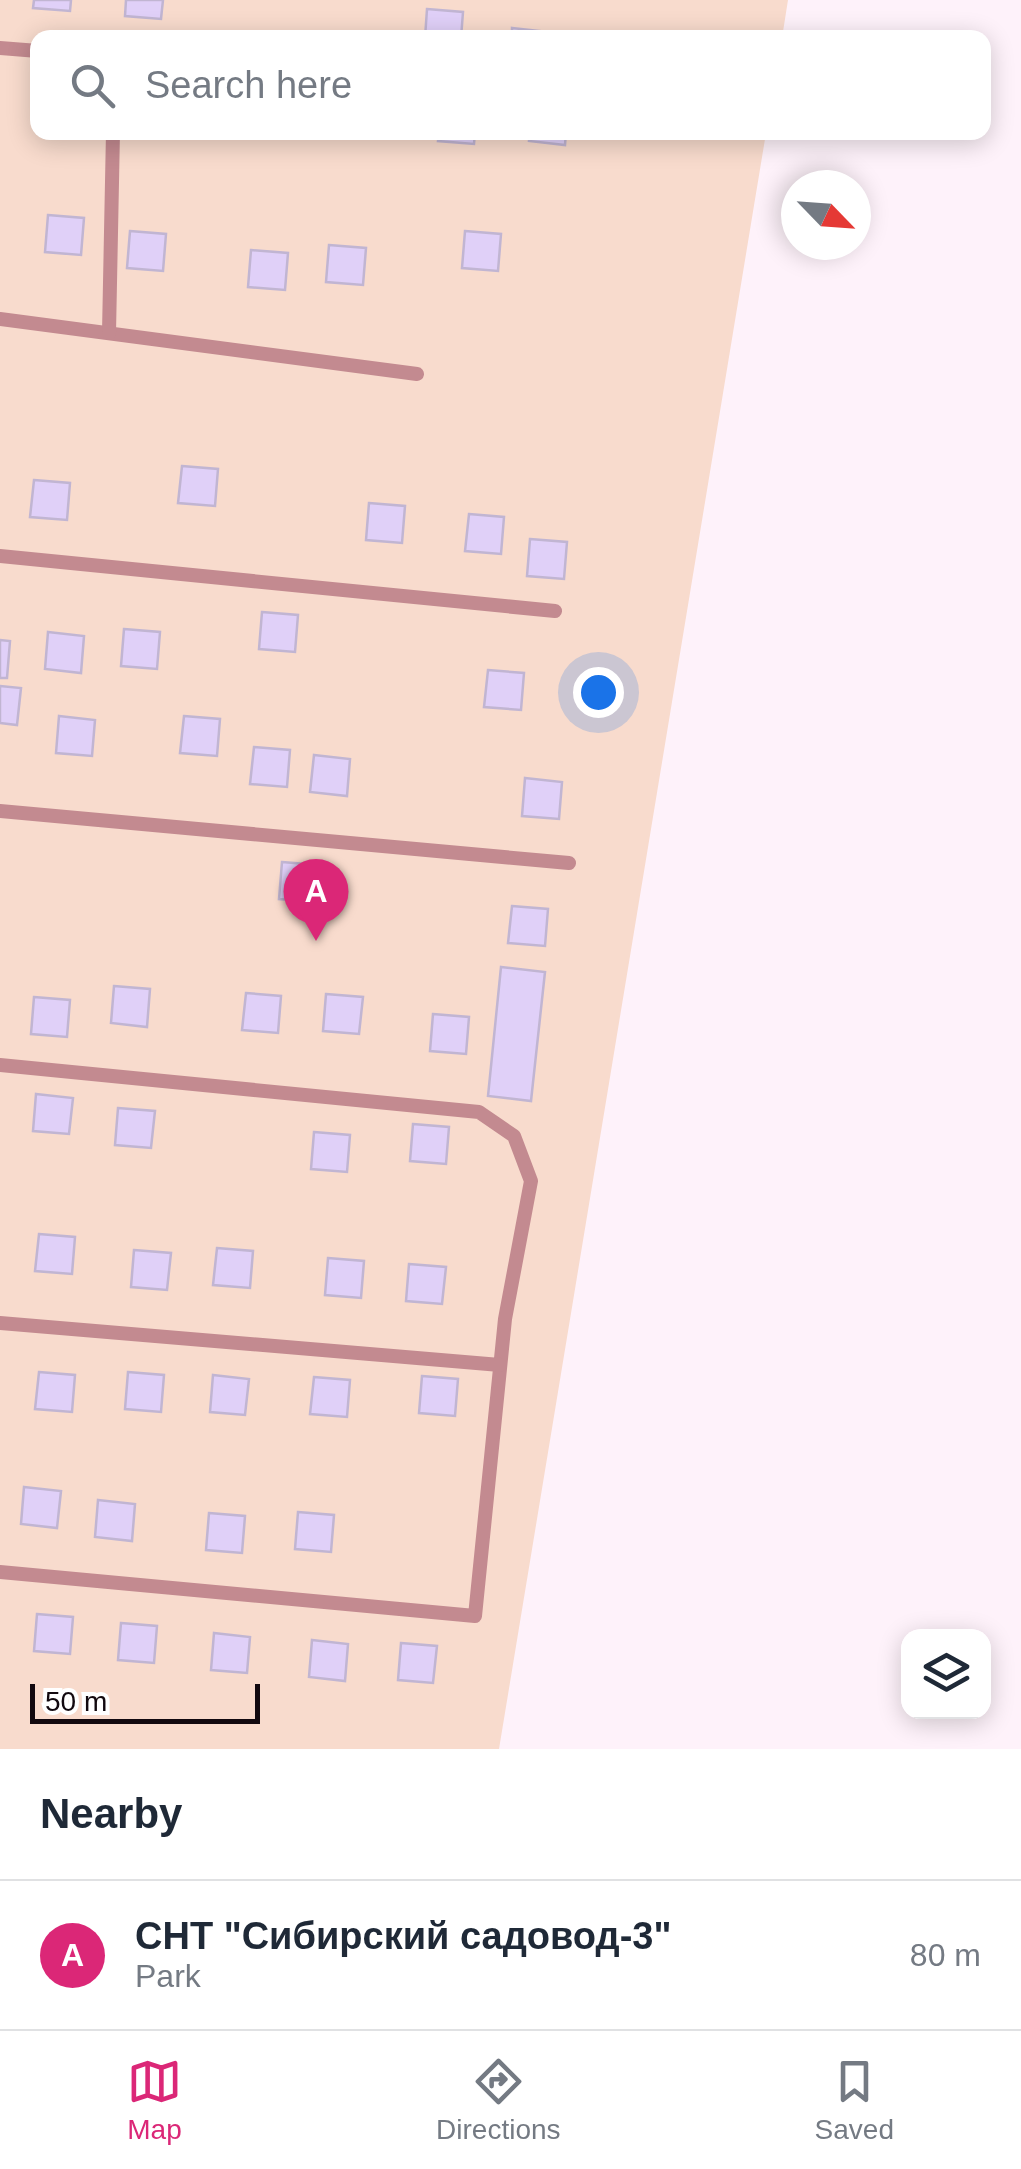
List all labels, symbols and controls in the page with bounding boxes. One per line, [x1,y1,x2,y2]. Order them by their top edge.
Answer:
search box [30,30,991,140]
icon: search [65,58,120,113]
text: Search here [145,64,352,106]
north arrow [781,170,871,260]
your location [573,667,624,718]
pin: A [284,858,348,941]
map controls [901,1629,991,1719]
button: layers [901,1629,991,1719]
scale bar [30,1679,260,1724]
text: 50 m [45,1686,107,1717]
text: Nearby [40,1790,182,1837]
text: СНТ "Сибирский садовод-3" [135,1915,672,1957]
text: A [61,1937,84,1973]
text: 80 m [910,1937,981,1973]
text: Park [135,1958,201,1994]
tab: Map [127,2054,182,2146]
tab: Directions [436,2054,561,2146]
tab: Saved [815,2054,894,2146]

